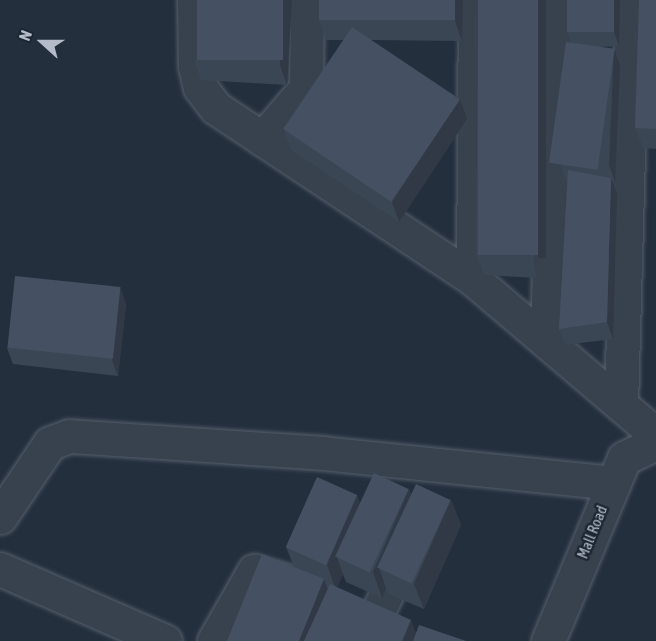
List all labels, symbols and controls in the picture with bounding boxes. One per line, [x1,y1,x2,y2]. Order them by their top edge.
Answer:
north arrow [12,12,72,72]
text: N [15,28,35,43]
street label: Mall Road [573,503,611,561]

